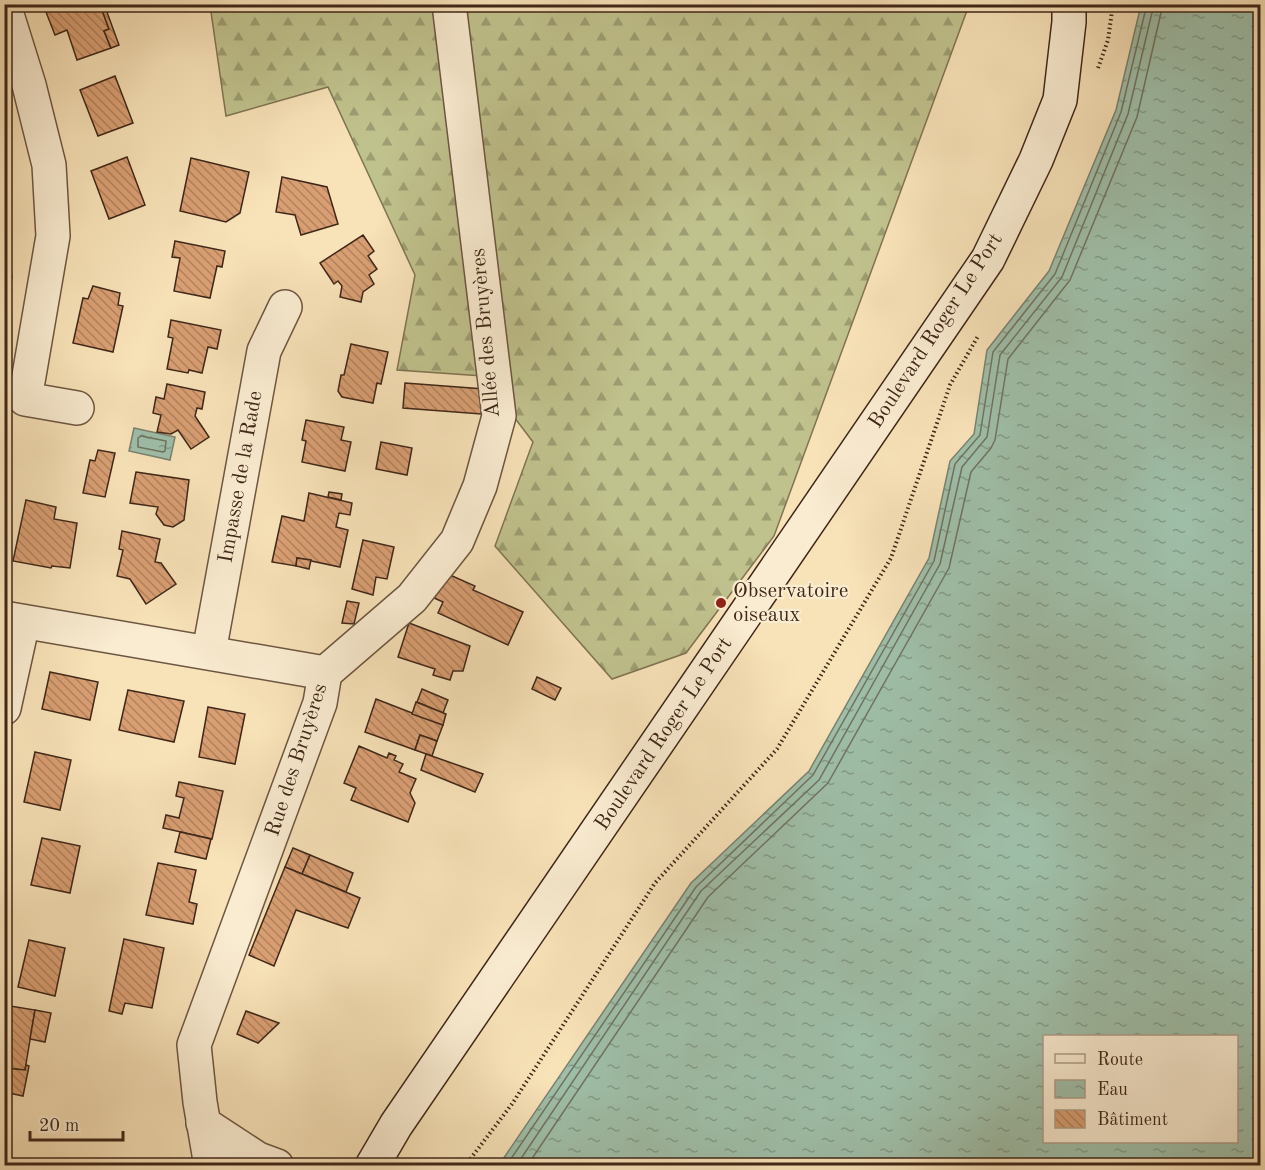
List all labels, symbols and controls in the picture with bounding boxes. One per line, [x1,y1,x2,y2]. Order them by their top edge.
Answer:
street label: Boulevard Roger Le Port [865,230,1007,432]
street label: Allée des Bruyères [468,247,504,419]
street label: Impasse de la Rade [216,389,266,565]
place label: Observatoire oiseaux [733,581,848,626]
marker: Observatoire oiseaux [714,596,728,610]
street label: Boulevard Roger Le Port [592,634,736,834]
street label: Rue des Bruyères [262,681,332,839]
legend [1043,1035,1238,1143]
text: Route [1097,1051,1143,1069]
text: Eau [1097,1081,1128,1099]
scale bar [30,1104,123,1142]
text: Bâtiment [1097,1111,1168,1129]
text: 20 m [39,1117,79,1135]

